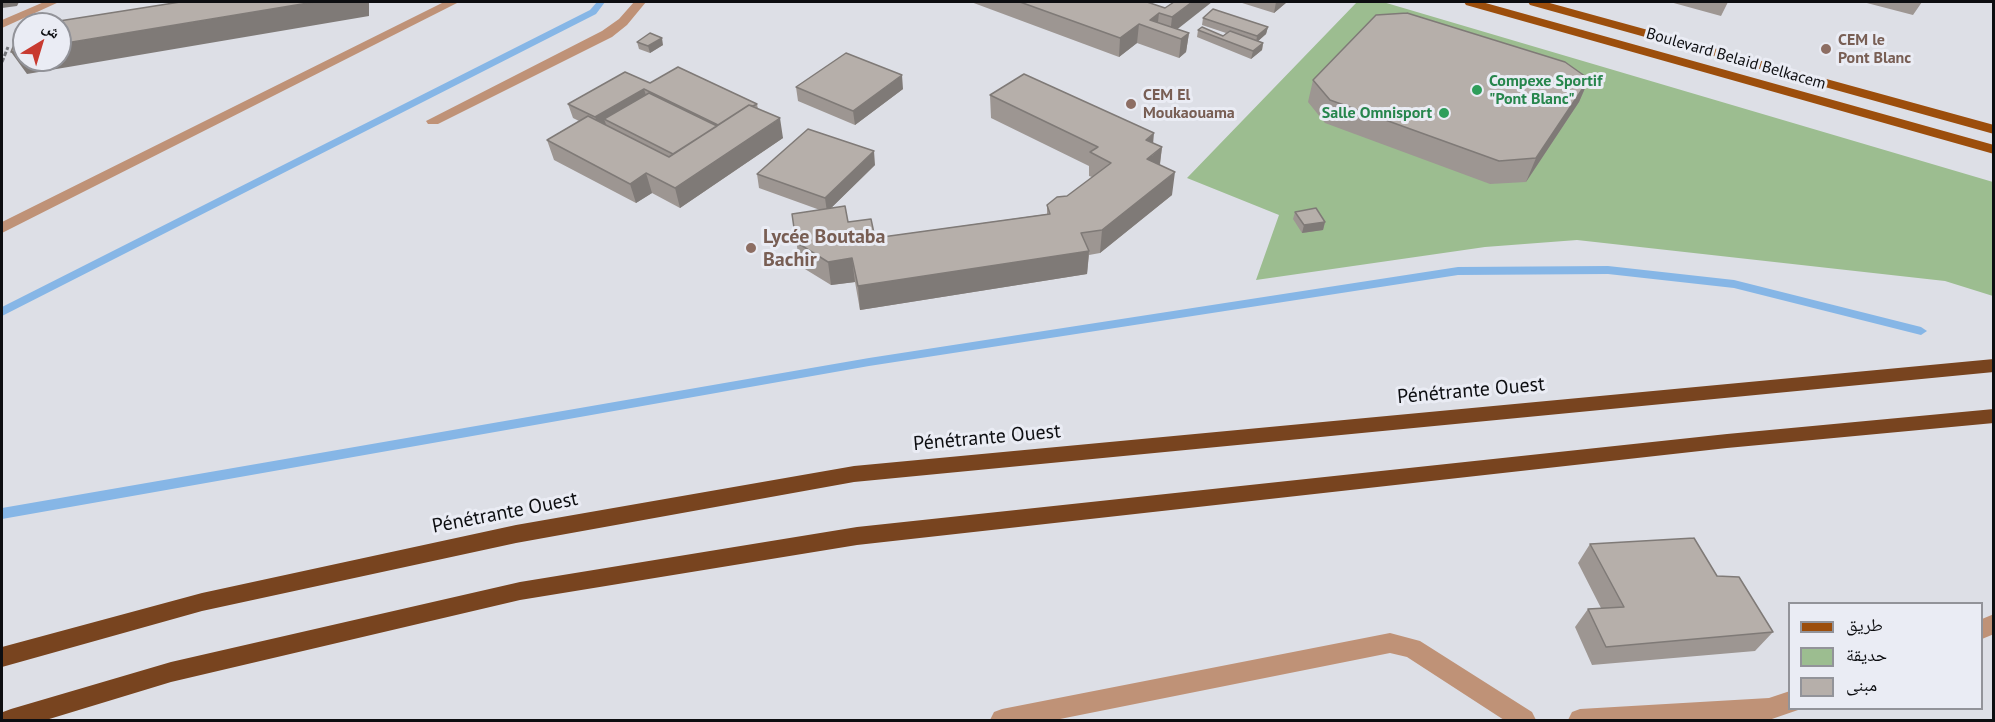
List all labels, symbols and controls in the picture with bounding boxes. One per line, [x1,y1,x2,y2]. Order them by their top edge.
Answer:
north arrow [12,12,72,72]
text: ش [39,16,65,42]
street label: Boulevard Belaid Belkacem [1644,24,1828,94]
place label: CEM le Pont Blanc [1838,30,1911,68]
marker: CEM le Pont Blanc [1819,42,1833,56]
place label: Compexe Sportif "Pont Blanc" [1489,71,1602,109]
marker: Compexe Sportif "Pont Blanc" [1470,83,1484,97]
place label: CEM El Moukaouama [1143,85,1235,123]
marker: CEM El Moukaouama [1124,97,1138,111]
place label: Salle Omnisport [1322,103,1432,123]
marker: Salle Omnisport [1437,106,1451,120]
place label: Lycée Boutaba Bachir [763,225,885,272]
marker: Lycée Boutaba Bachir [744,241,758,255]
street label: Pénétrante Ouest [1396,373,1546,409]
street label: Pénétrante Ouest [912,420,1062,456]
street label: Pénétrante Ouest [430,487,580,539]
legend [1788,602,1983,710]
text: طريق [1846,613,1883,636]
text: حديقة [1846,643,1887,666]
text: مبنى [1846,673,1877,696]

